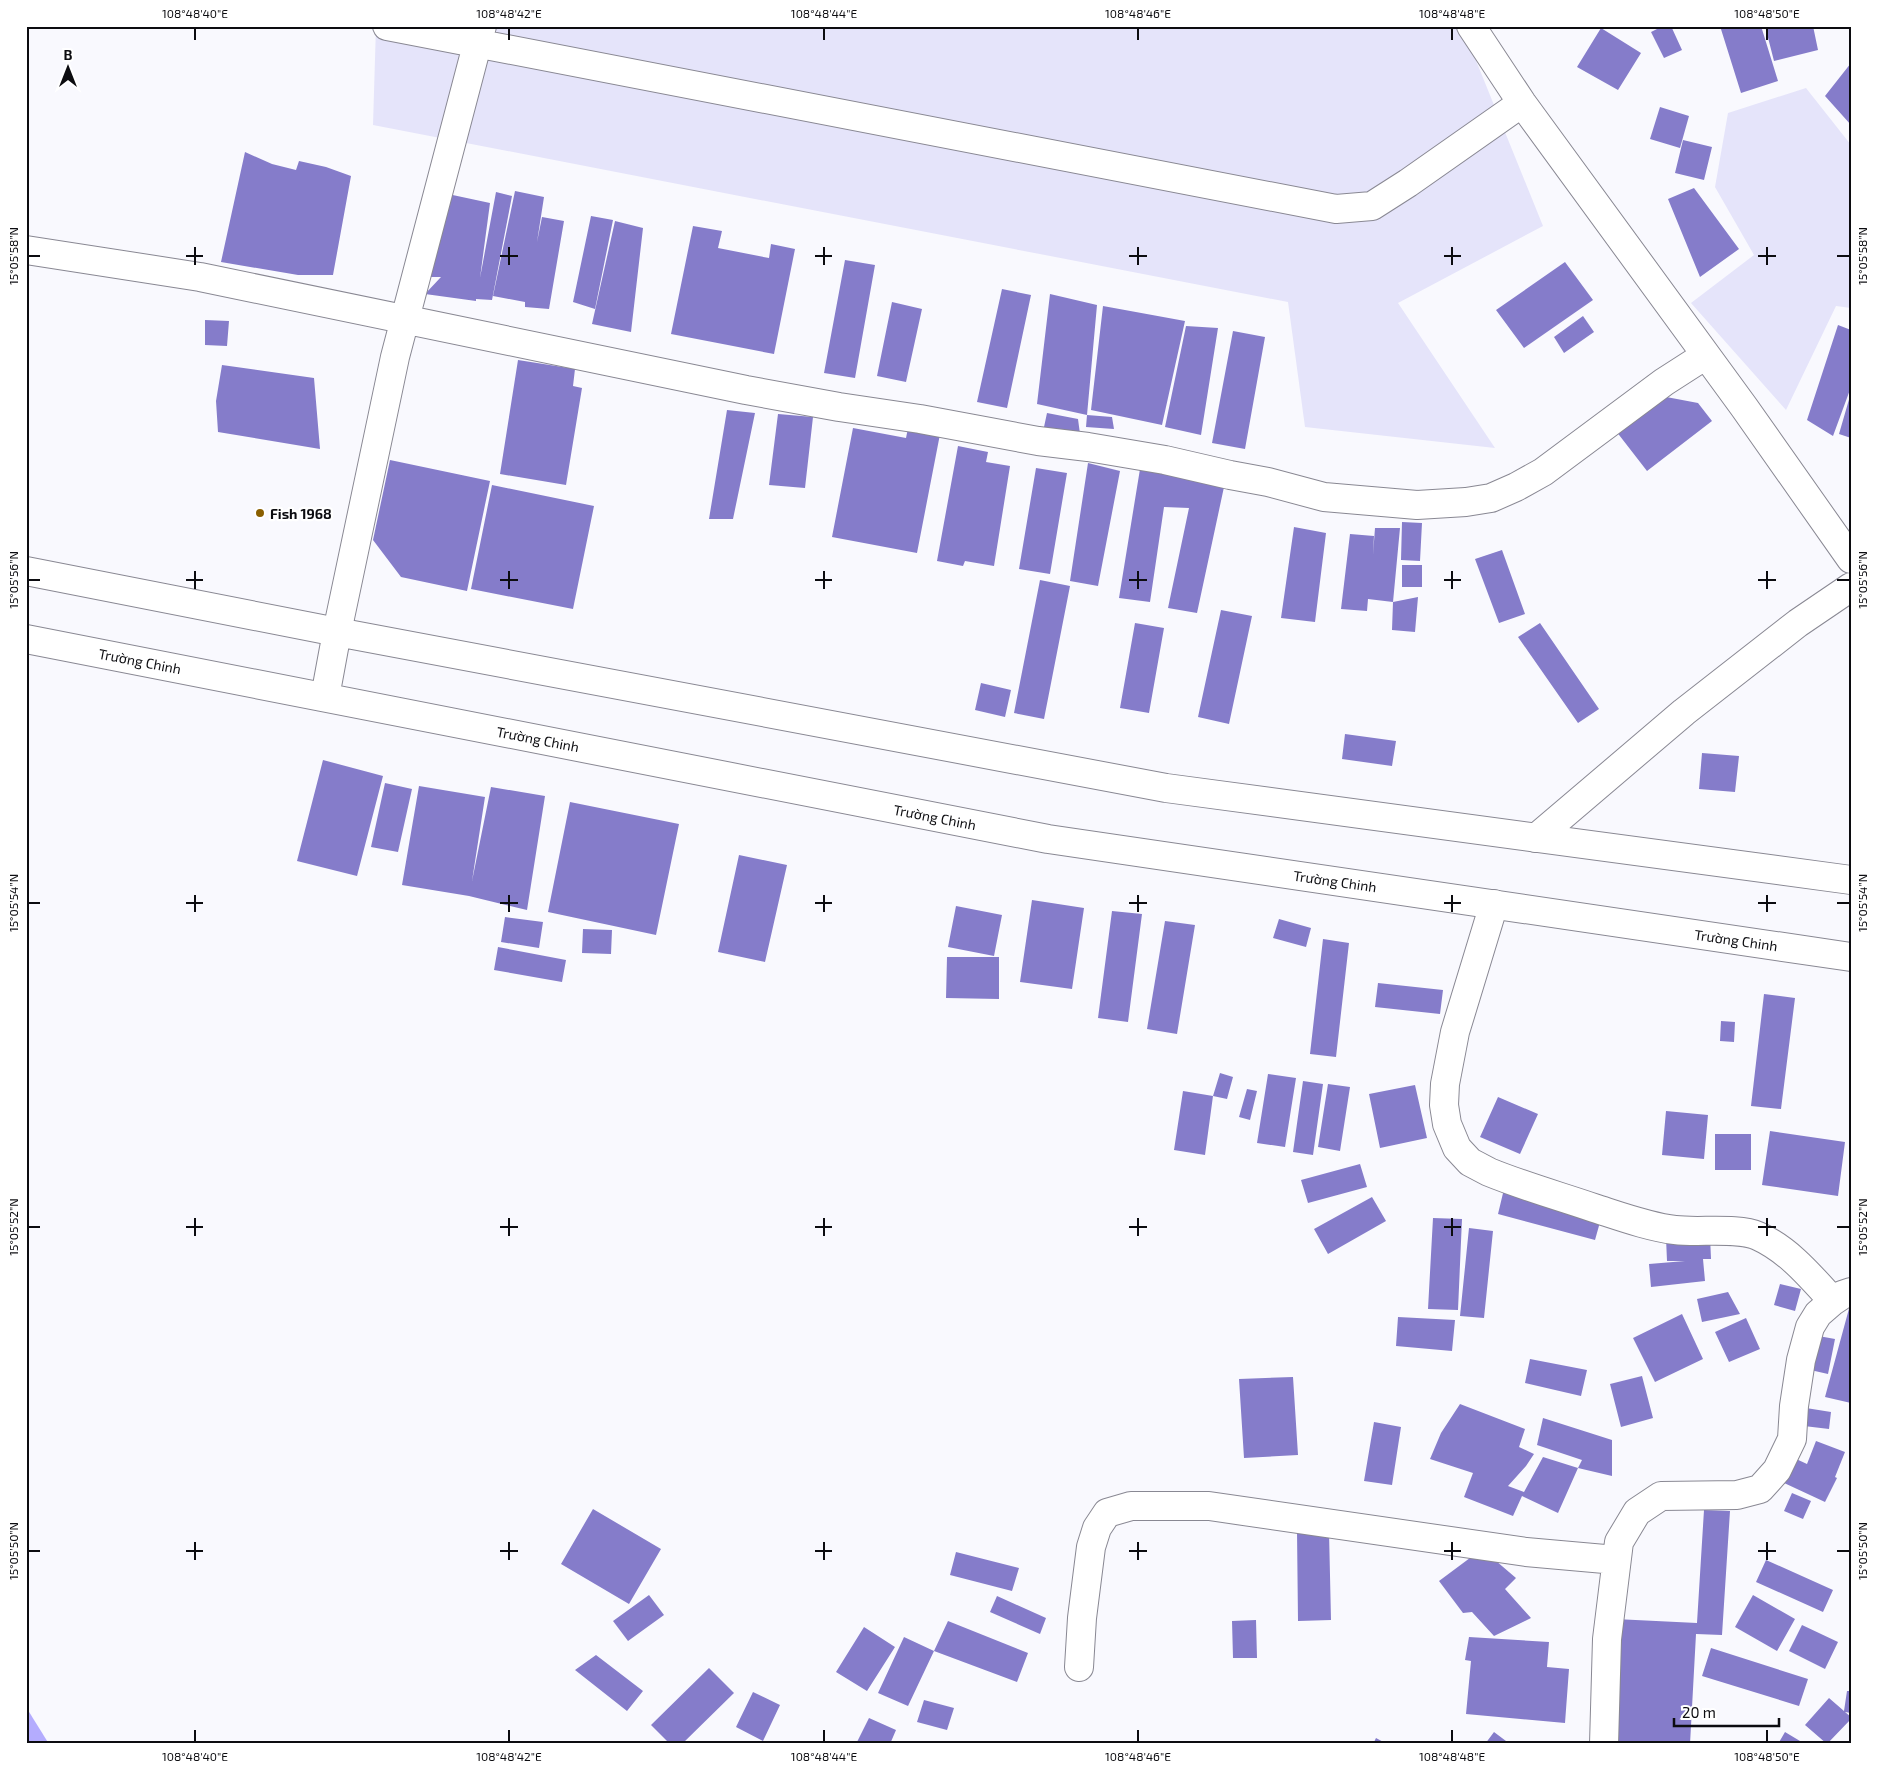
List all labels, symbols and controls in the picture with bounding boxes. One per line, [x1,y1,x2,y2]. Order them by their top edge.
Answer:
text: 108°48'40"E [162,6,228,20]
text: 108°48'42"E [476,6,542,20]
text: 108°48'44"E [791,6,857,20]
text: 108°48'46"E [1105,6,1171,20]
text: 108°48'48"E [1419,6,1485,20]
text: 108°48'50"E [1734,6,1800,20]
north arrow [42,42,92,92]
text: B [64,46,73,63]
text: 15°05'58"N [6,227,20,285]
text: 15°05'58"N [1855,227,1869,285]
place label: Fish 1968 [270,505,332,522]
marker: Fish 1968 [254,507,266,519]
text: 15°05'56"N [6,551,20,609]
text: 15°05'56"N [1855,551,1869,609]
street label: Trường Chinh [97,645,183,677]
street label: Trường Chinh [495,723,581,755]
street label: Trường Chinh [892,801,978,833]
street label: Trường Chinh [1292,867,1378,895]
text: 15°05'54"N [6,874,20,932]
text: 15°05'54"N [1855,874,1869,932]
street label: Trường Chinh [1693,926,1779,954]
text: 15°05'52"N [6,1198,20,1256]
text: 15°05'52"N [1855,1198,1869,1256]
text: 15°05'50"N [6,1522,20,1580]
text: 15°05'50"N [1855,1522,1869,1580]
scale bar [1674,1695,1780,1727]
text: 20 m [1682,1703,1716,1721]
text: 108°48'40"E [162,1749,228,1763]
text: 108°48'42"E [476,1749,542,1763]
text: 108°48'44"E [791,1749,857,1763]
text: 108°48'46"E [1105,1749,1171,1763]
text: 108°48'48"E [1419,1749,1485,1763]
text: 108°48'50"E [1734,1749,1800,1763]

